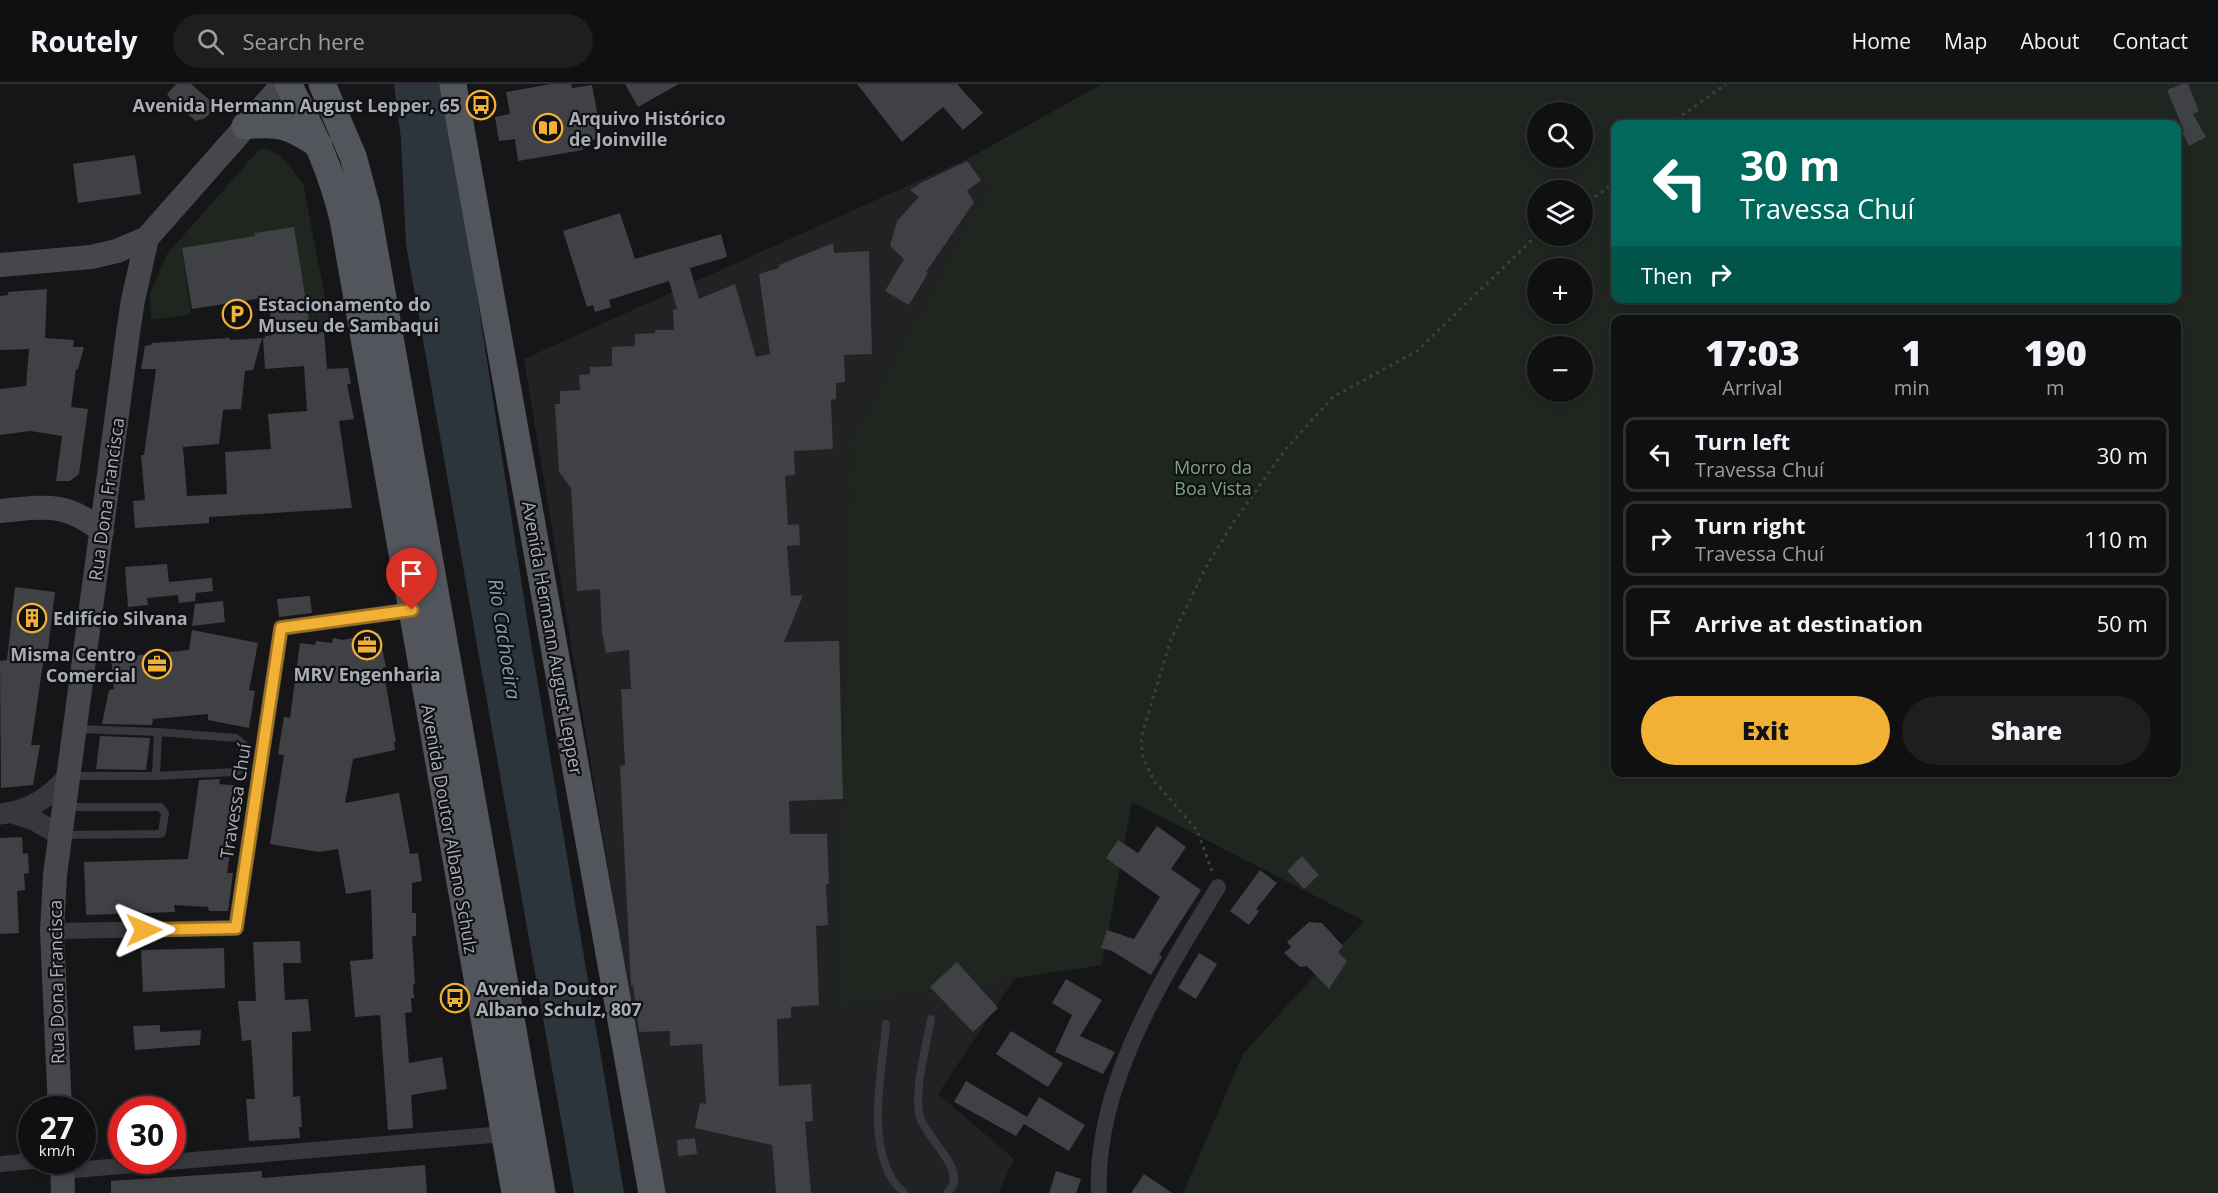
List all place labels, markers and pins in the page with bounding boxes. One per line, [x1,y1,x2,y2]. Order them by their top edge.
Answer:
bus stop icon: Avenida Hermann August Lepper, 65 [465,89,497,121]
place label: Avenida Hermann August Lepper, 65 [133,93,460,117]
place label: Arquivo Histórico de Joinville [569,106,726,151]
library icon: Arquivo Histórico de Joinville [532,112,564,144]
place label: Estacionamento do Museu de Sambaqui [258,292,439,337]
parking icon: Estacionamento do Museu de Sambaqui [221,298,253,330]
pin [386,548,437,610]
building icon: Edifício Silvana [16,602,48,634]
place label: Edifício Silvana [53,606,188,630]
office icon: MRV Engenharia [351,629,383,661]
place label: Misma Centro Comercial [10,642,136,687]
office icon: Misma Centro Comercial [141,648,173,680]
place label: MRV Engenharia [293,662,441,686]
place label: Avenida Doutor Albano Schulz, 807 [476,976,642,1021]
bus stop icon: Avenida Doutor Albano Schulz, 807 [439,982,471,1014]

